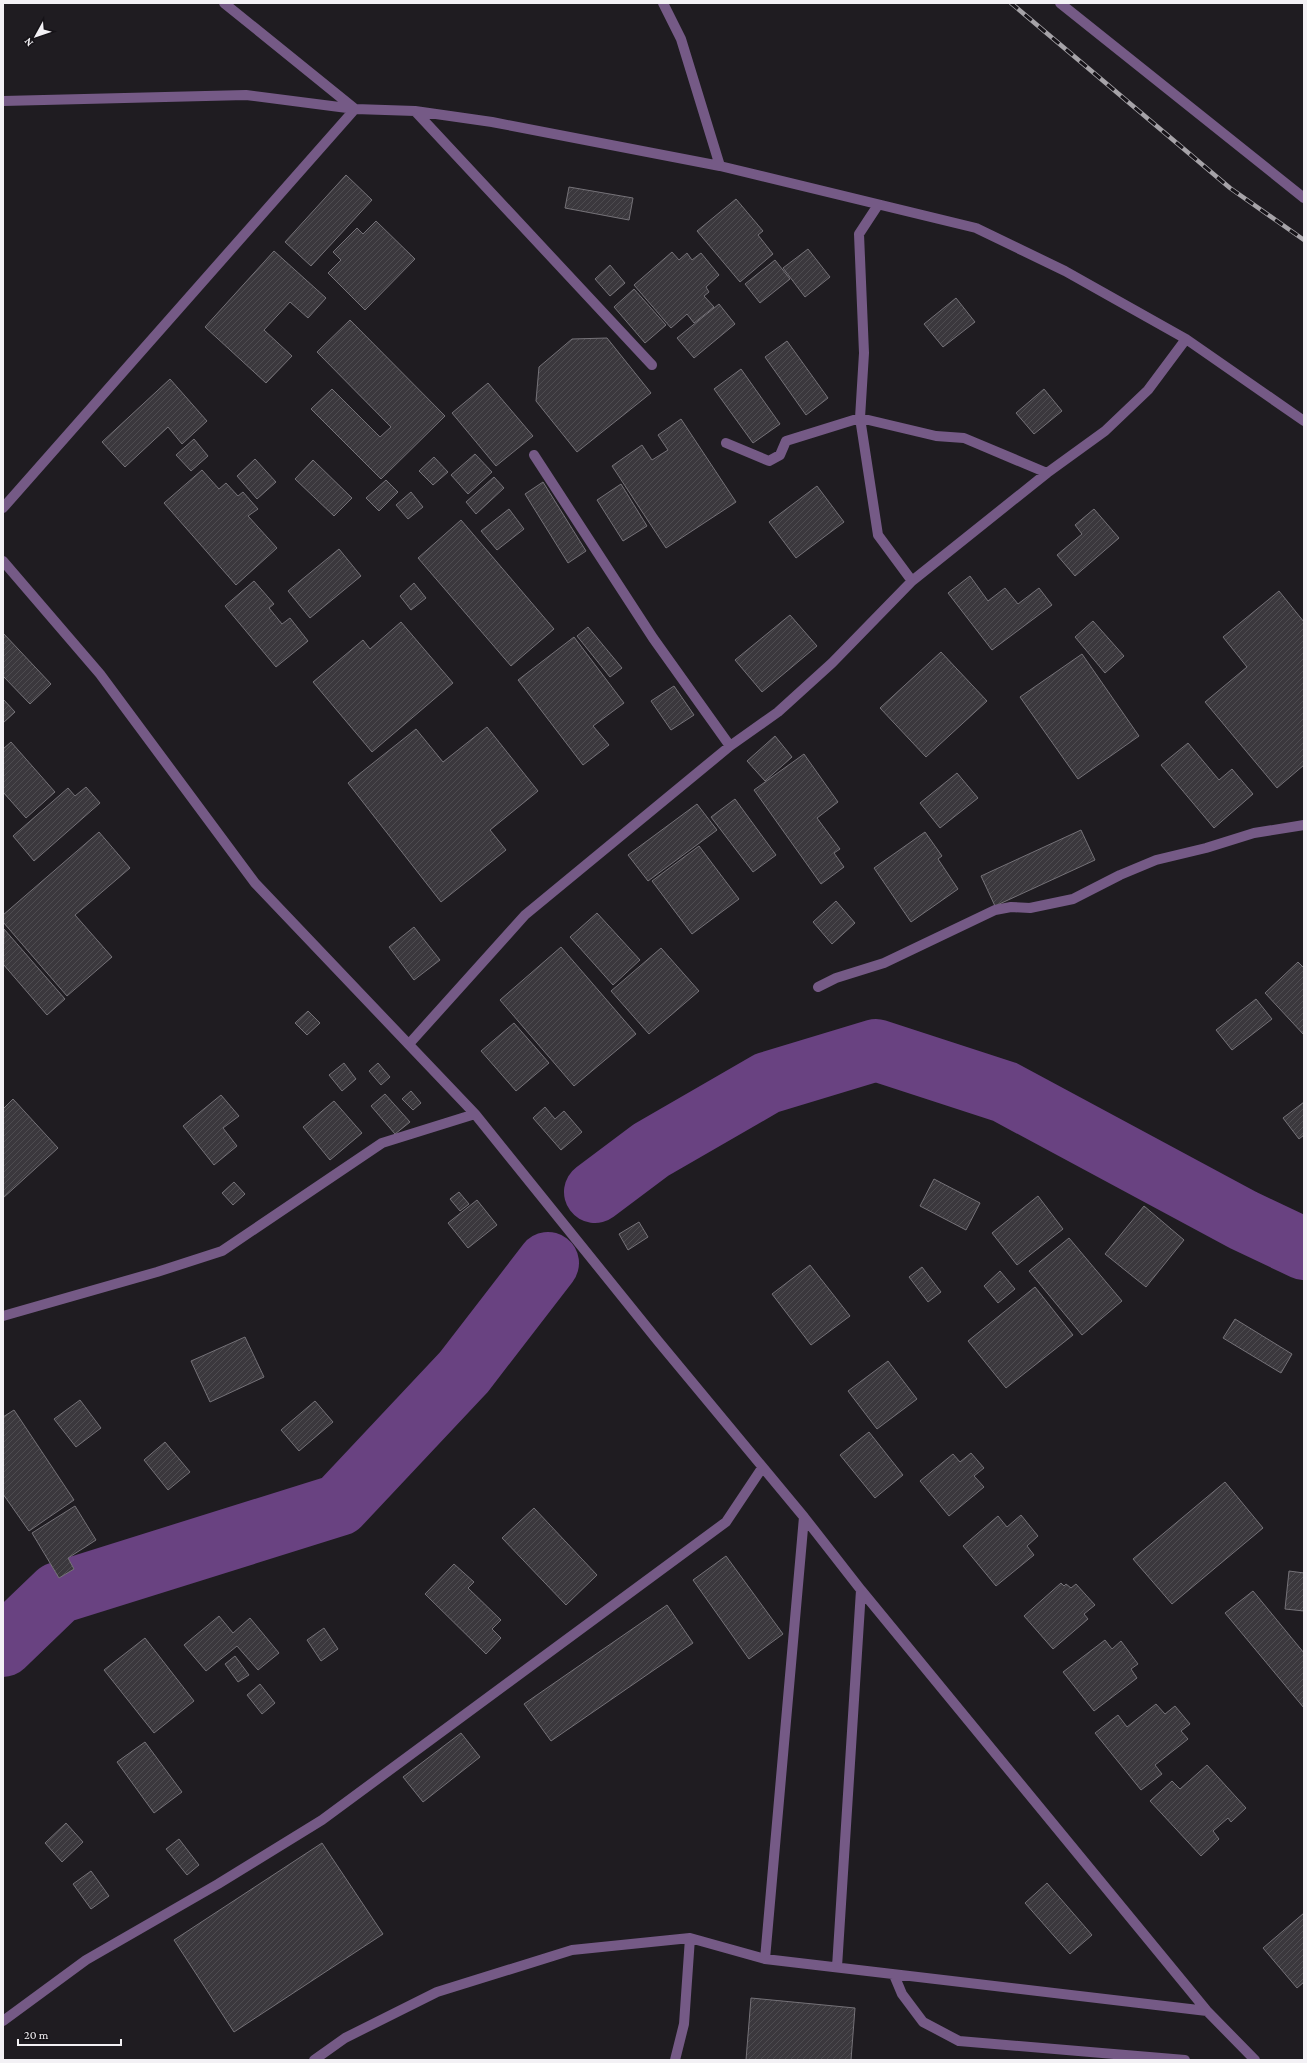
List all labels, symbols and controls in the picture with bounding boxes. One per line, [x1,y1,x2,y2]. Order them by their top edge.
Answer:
north arrow [16,16,56,56]
text: N [21,35,35,49]
scale bar [18,2021,121,2047]
text: 20 m [24,2028,49,2042]

